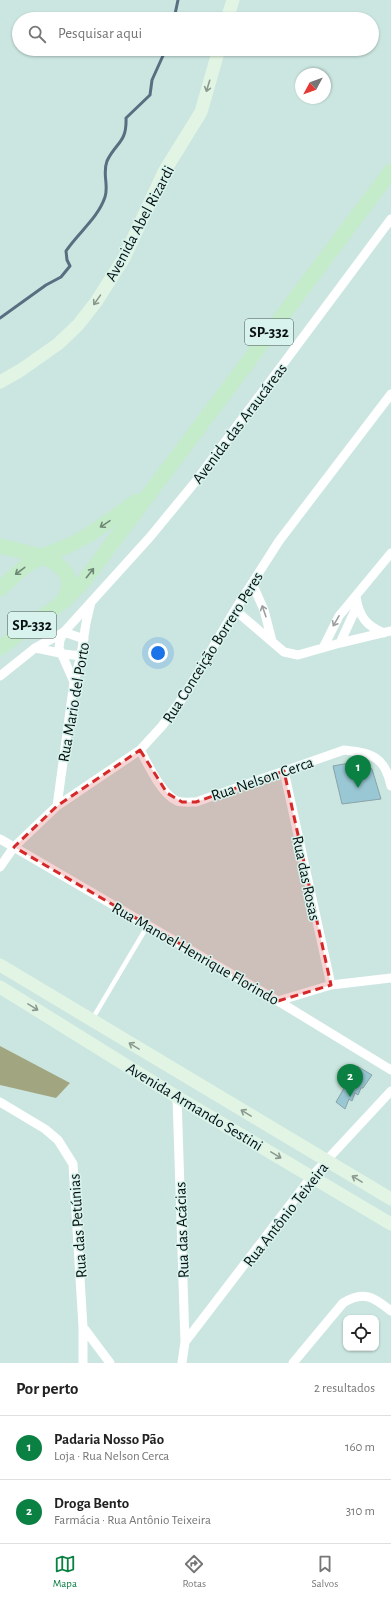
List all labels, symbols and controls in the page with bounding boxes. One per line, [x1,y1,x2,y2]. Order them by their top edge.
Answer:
search box [12,12,379,56]
icon: search [26,23,48,45]
text: Pesquisar aqui [58,26,142,41]
north arrow [295,68,331,104]
one-way arrow [204,80,211,93]
street label: Avenida Abel Rizardi [103,163,177,284]
one-way arrow [93,294,101,305]
road number: SP-332 [245,319,293,345]
street label: Avenida das Araucáreas [189,360,290,487]
one-way arrow [99,520,110,528]
one-way arrow [14,566,25,575]
one-way arrow [86,567,94,578]
street label: Rua Conceição Borrero Peres [160,569,266,726]
one-way arrow [260,605,267,618]
road number: SP-332 [8,612,56,638]
one-way arrow [332,614,340,626]
street label: Rua Mario del Porto [56,641,92,763]
your location [148,643,168,663]
street label: Rua Nelson Cerca [209,754,316,804]
pin: 1 [345,755,371,788]
street label: Rua das Rosas [289,834,323,922]
street label: Rua Manoel Henrique Florindo [109,899,282,1008]
one-way arrow [27,1003,38,1011]
one-way arrow [128,1041,140,1049]
street label: Avenida Armando Sestini [123,1060,266,1154]
pin: 2 [337,1064,363,1097]
one-way arrow [240,1108,252,1116]
one-way arrow [270,1151,282,1159]
street label: Rua Antônio Teixeira [240,1159,331,1270]
street label: Rua das Petúnias [66,1173,90,1279]
one-way arrow [351,1175,363,1183]
street label: Rua das Acácias [172,1181,192,1279]
map controls [343,1315,379,1351]
button: locate [343,1315,379,1351]
text: Por perto [16,1380,79,1397]
text: 2 resultados [314,1382,375,1395]
text: Padaria Nosso Pão [54,1432,164,1447]
text: 1 [27,1441,31,1454]
text: 160 m [345,1441,375,1454]
text: Loja · Rua Nelson Cerca [54,1450,169,1463]
text: Droga Bento [54,1496,129,1511]
text: 2 [26,1505,32,1518]
text: 310 m [346,1505,375,1518]
text: Farmácia · Rua Antônio Teixeira [54,1514,211,1527]
tab: Mapa [53,1553,77,1590]
tab: Rotas [182,1553,206,1590]
tab: Salvos [312,1553,338,1590]

